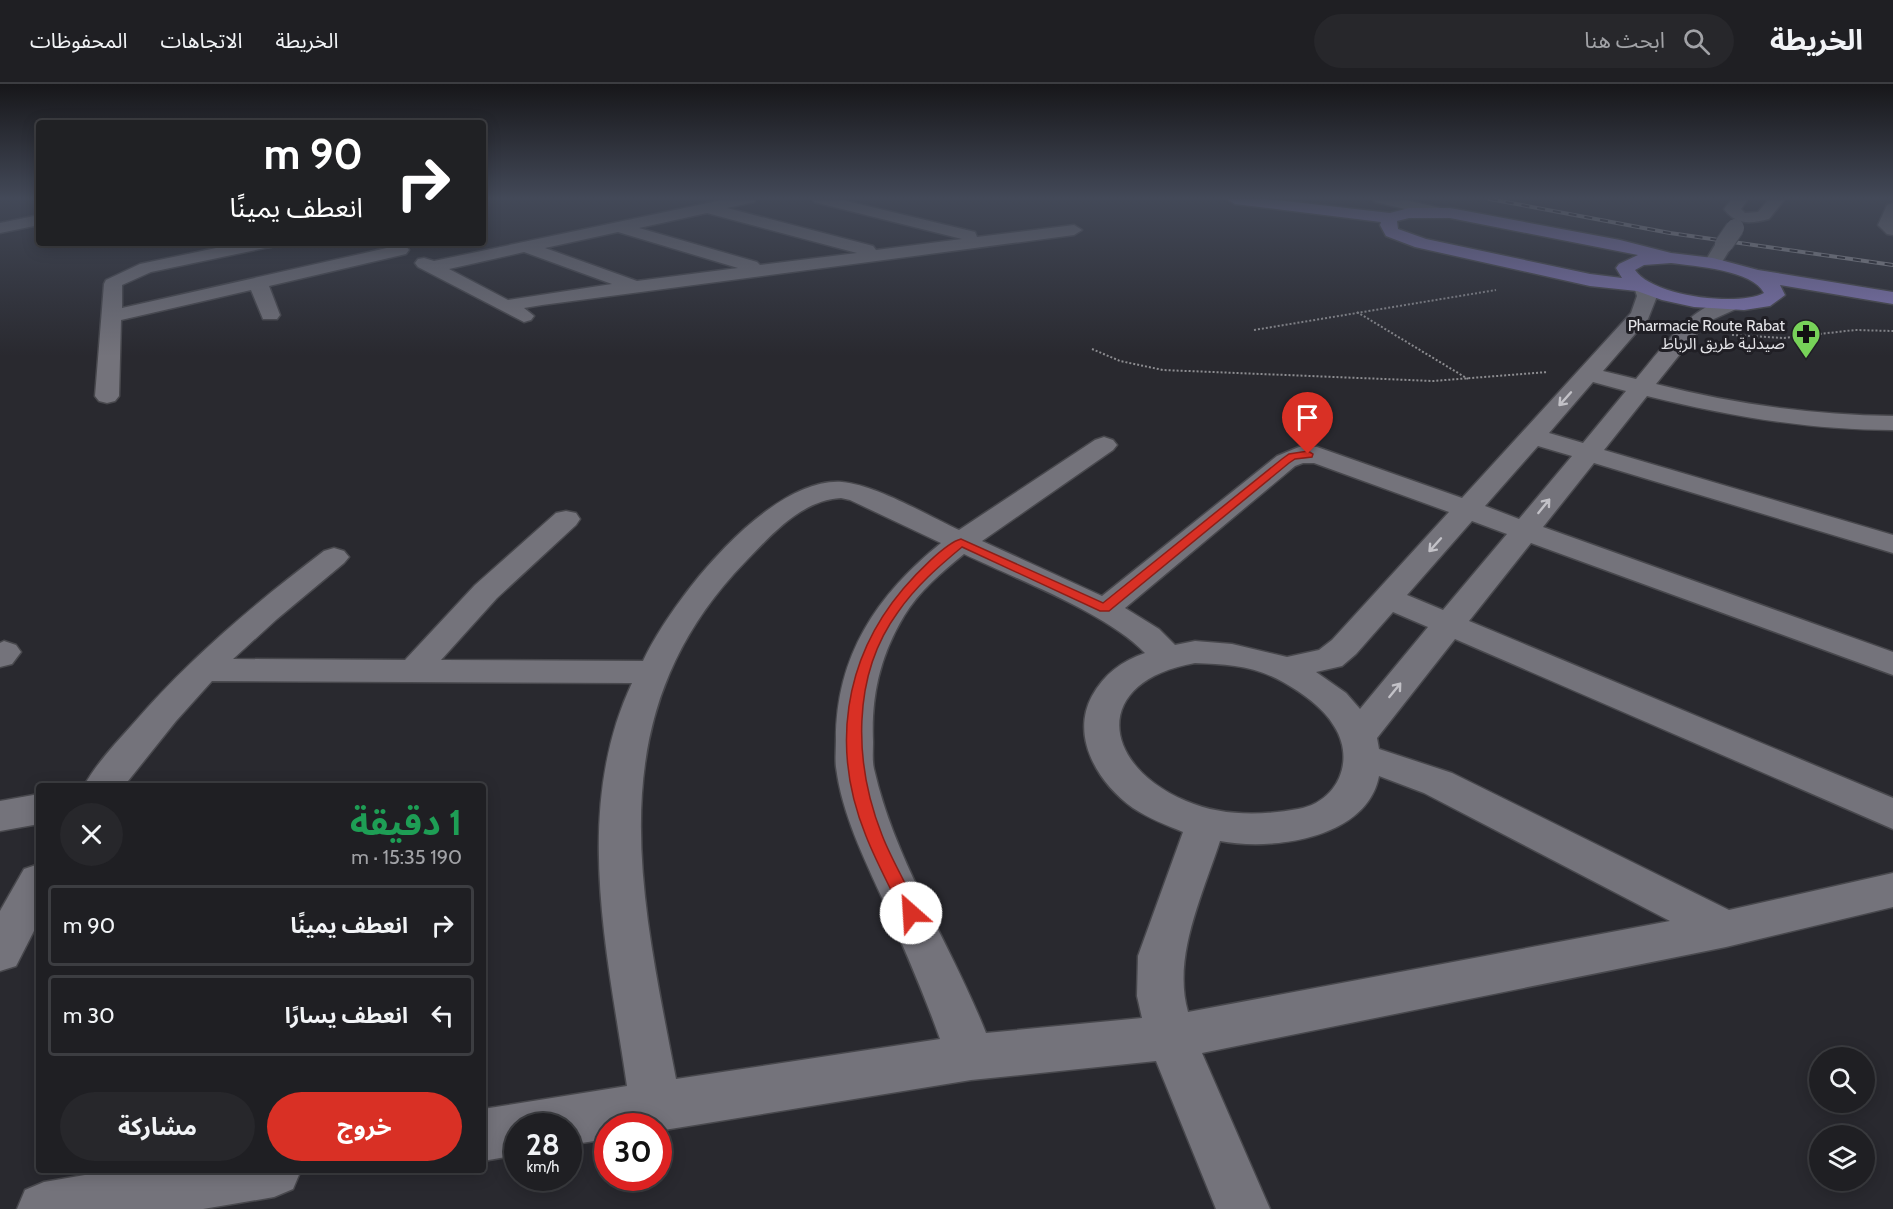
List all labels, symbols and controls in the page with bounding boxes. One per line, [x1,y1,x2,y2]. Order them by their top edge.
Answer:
search box [1314,14,1734,68]
text: الخريطة [1770,23,1863,57]
icon: search [1680,25,1713,58]
text: ابحث هنا [1584,27,1665,54]
text: المحفوظات [30,28,127,53]
text: الاتجاهات [160,28,242,53]
text: الخريطة [275,28,338,53]
text: 90 m [264,128,363,180]
icon: right [384,144,462,222]
text: انعطف يمينًا [229,191,363,224]
place label: Pharmacie Route Rabat صيدلية طريق الرباط [1628,316,1786,354]
pharmacy icon: Pharmacie Route Rabat صيدلية طريق الرباط [1790,318,1822,360]
one-way arrow [1558,391,1572,406]
pin [1282,392,1333,454]
icon: arrive [1291,401,1324,434]
one-way arrow [1538,499,1551,515]
one-way arrow [1428,537,1442,552]
one-way arrow [1388,682,1401,698]
text: 1 دقيقة [350,800,462,844]
button: close [60,803,123,866]
text: 190 m · 15:35 [351,845,462,869]
position arrow [879,881,943,945]
icon: right [426,909,459,942]
text: 90 m [63,912,115,939]
text: انعطف يمينًا [291,912,408,939]
icon: left [426,999,459,1032]
text: 30 m [63,1002,115,1029]
text: انعطف يسارًا [285,1002,408,1029]
map controls [1809,1047,1875,1191]
button: search [1809,1047,1875,1113]
button: مشاركة [60,1092,255,1161]
button: خروج [267,1092,462,1161]
speed limit sign: 30 [594,1113,672,1191]
button: layers [1809,1125,1875,1191]
text: 28 [526,1126,560,1163]
text: km/h [527,1158,559,1176]

